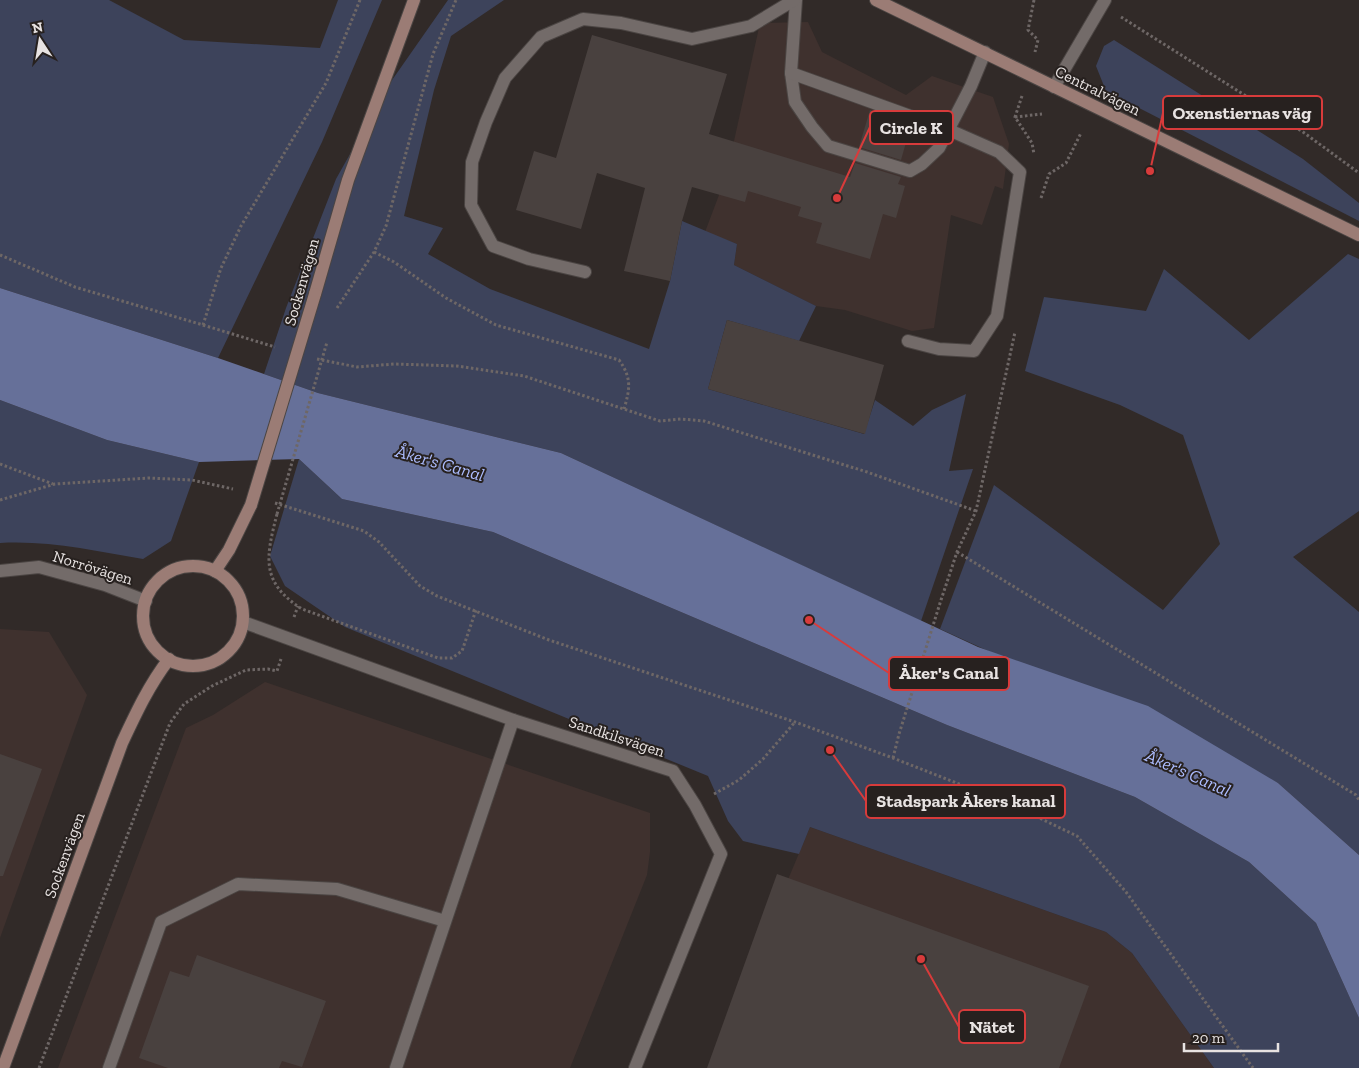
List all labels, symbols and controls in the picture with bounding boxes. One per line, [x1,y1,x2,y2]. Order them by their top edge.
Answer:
north arrow [15,15,65,65]
text: N [30,18,45,37]
street label: Centralvägen [1052,62,1144,120]
callout: Oxenstiernas väg [1163,96,1322,129]
text: Oxenstiernas väg [1173,102,1311,124]
callout: Circle K [870,111,953,144]
text: Circle K [880,117,942,139]
street label: Sockenvägen [280,236,323,328]
water label: Åker's Canal [392,440,487,486]
street label: Norrövägen [51,546,136,589]
callout: Åker's Canal [889,657,1009,690]
text: Åker's Canal [899,662,999,684]
street label: Sandkilsvägen [567,712,668,761]
water label: Åker's Canal [1141,744,1234,802]
callout: Stadspark Åkers kanal [866,785,1065,818]
text: Stadspark Åkers kanal [876,790,1056,812]
street label: Sockenvägen [40,809,89,901]
callout: Nätet [959,1010,1025,1043]
text: Nätet [969,1016,1016,1038]
scale bar [1184,1020,1278,1052]
text: 20 m [1192,1029,1225,1047]

